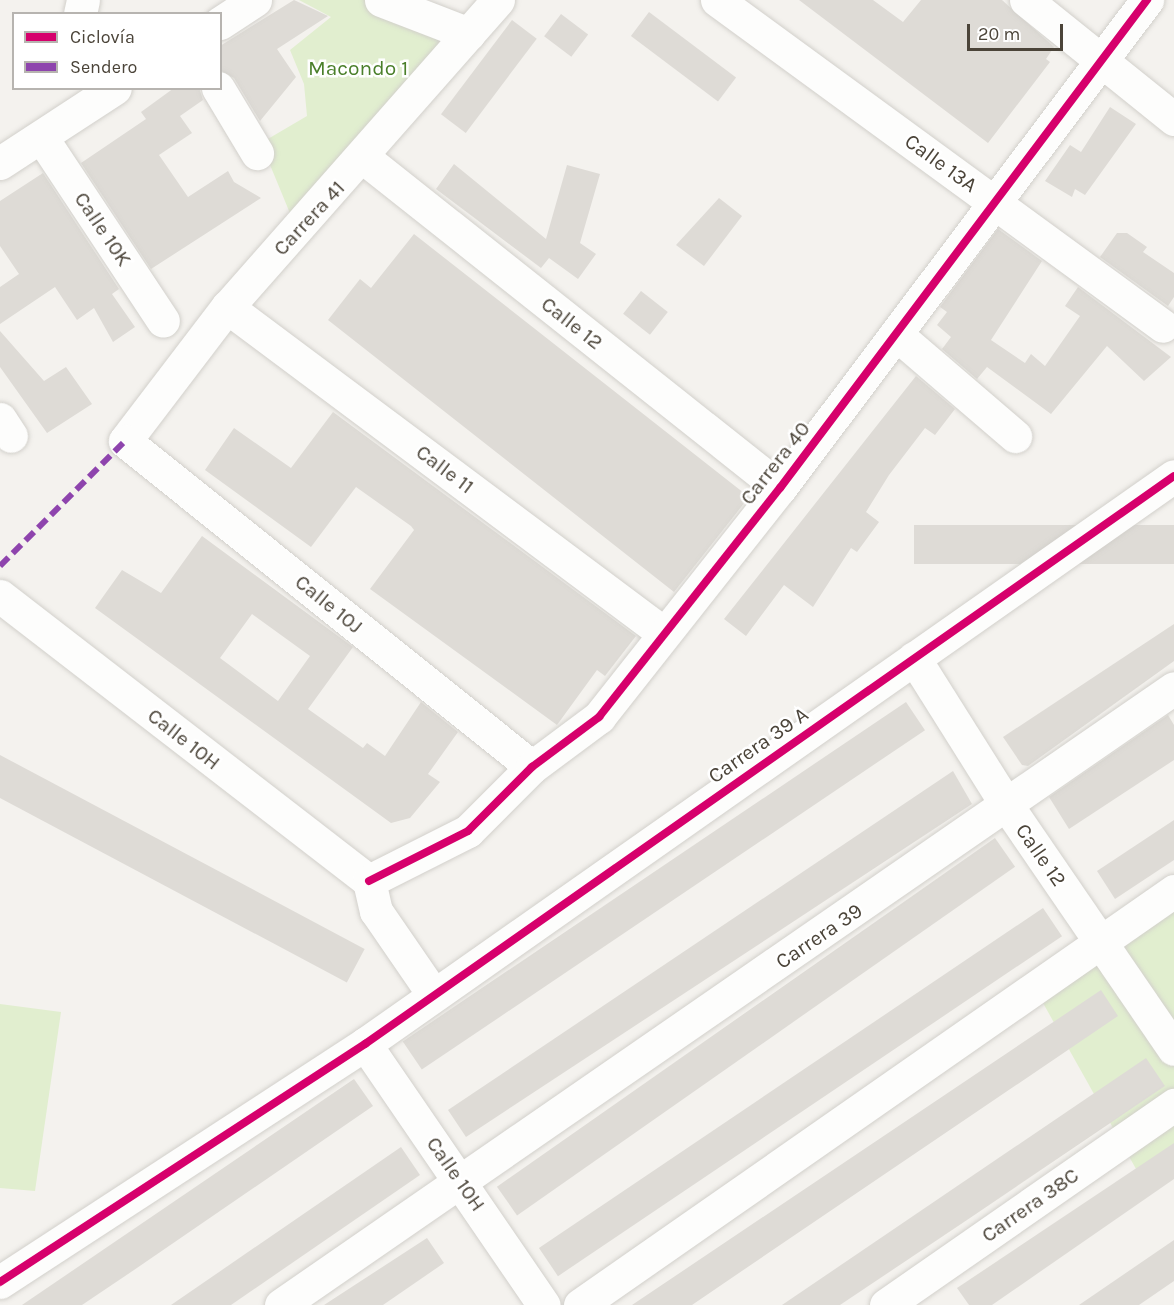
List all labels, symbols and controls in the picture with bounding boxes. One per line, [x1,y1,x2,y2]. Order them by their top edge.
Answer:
legend [12,12,222,90]
scale bar [970,12,1066,50]
text: 20 m [978,23,1020,45]
text: Ciclovía [70,26,135,48]
park label: Macondo 1 [308,55,408,81]
text: Sendero [70,56,137,78]
street label: Calle 13A [900,128,982,198]
street label: Carrera 41 [268,175,350,261]
street label: Calle 10K [69,187,137,271]
street label: Calle 12 [536,291,608,355]
street label: Carrera 40 [735,416,815,510]
street label: Calle 11 [411,439,479,499]
street label: Calle 10J [290,569,368,639]
street label: Carrera 39 A [703,701,813,789]
street label: Calle 10H [143,703,225,775]
street label: Calle 12 [1010,819,1072,891]
street label: Carrera 39 [771,898,867,974]
street label: Calle 10H [421,1132,491,1216]
street label: Carrera 38C [977,1162,1083,1248]

